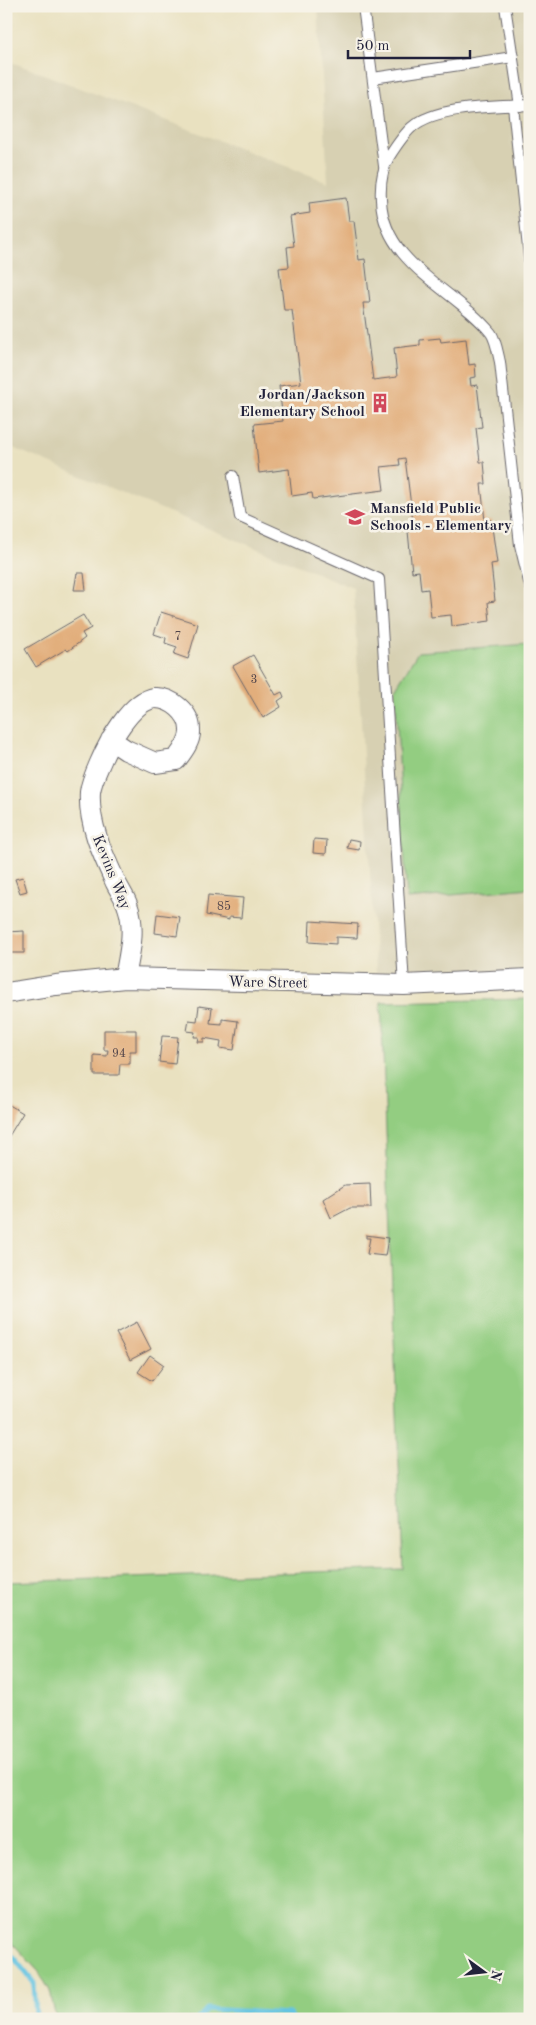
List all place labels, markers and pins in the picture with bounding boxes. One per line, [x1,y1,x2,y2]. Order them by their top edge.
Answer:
place label: Jordan/Jackson Elementary School [239,388,365,420]
building icon: Jordan/Jackson Elementary School [369,392,391,414]
place label: Mansfield Public Schools - Elementary [370,502,512,534]
school or university icon: Mansfield Public Schools - Elementary [344,506,366,528]

